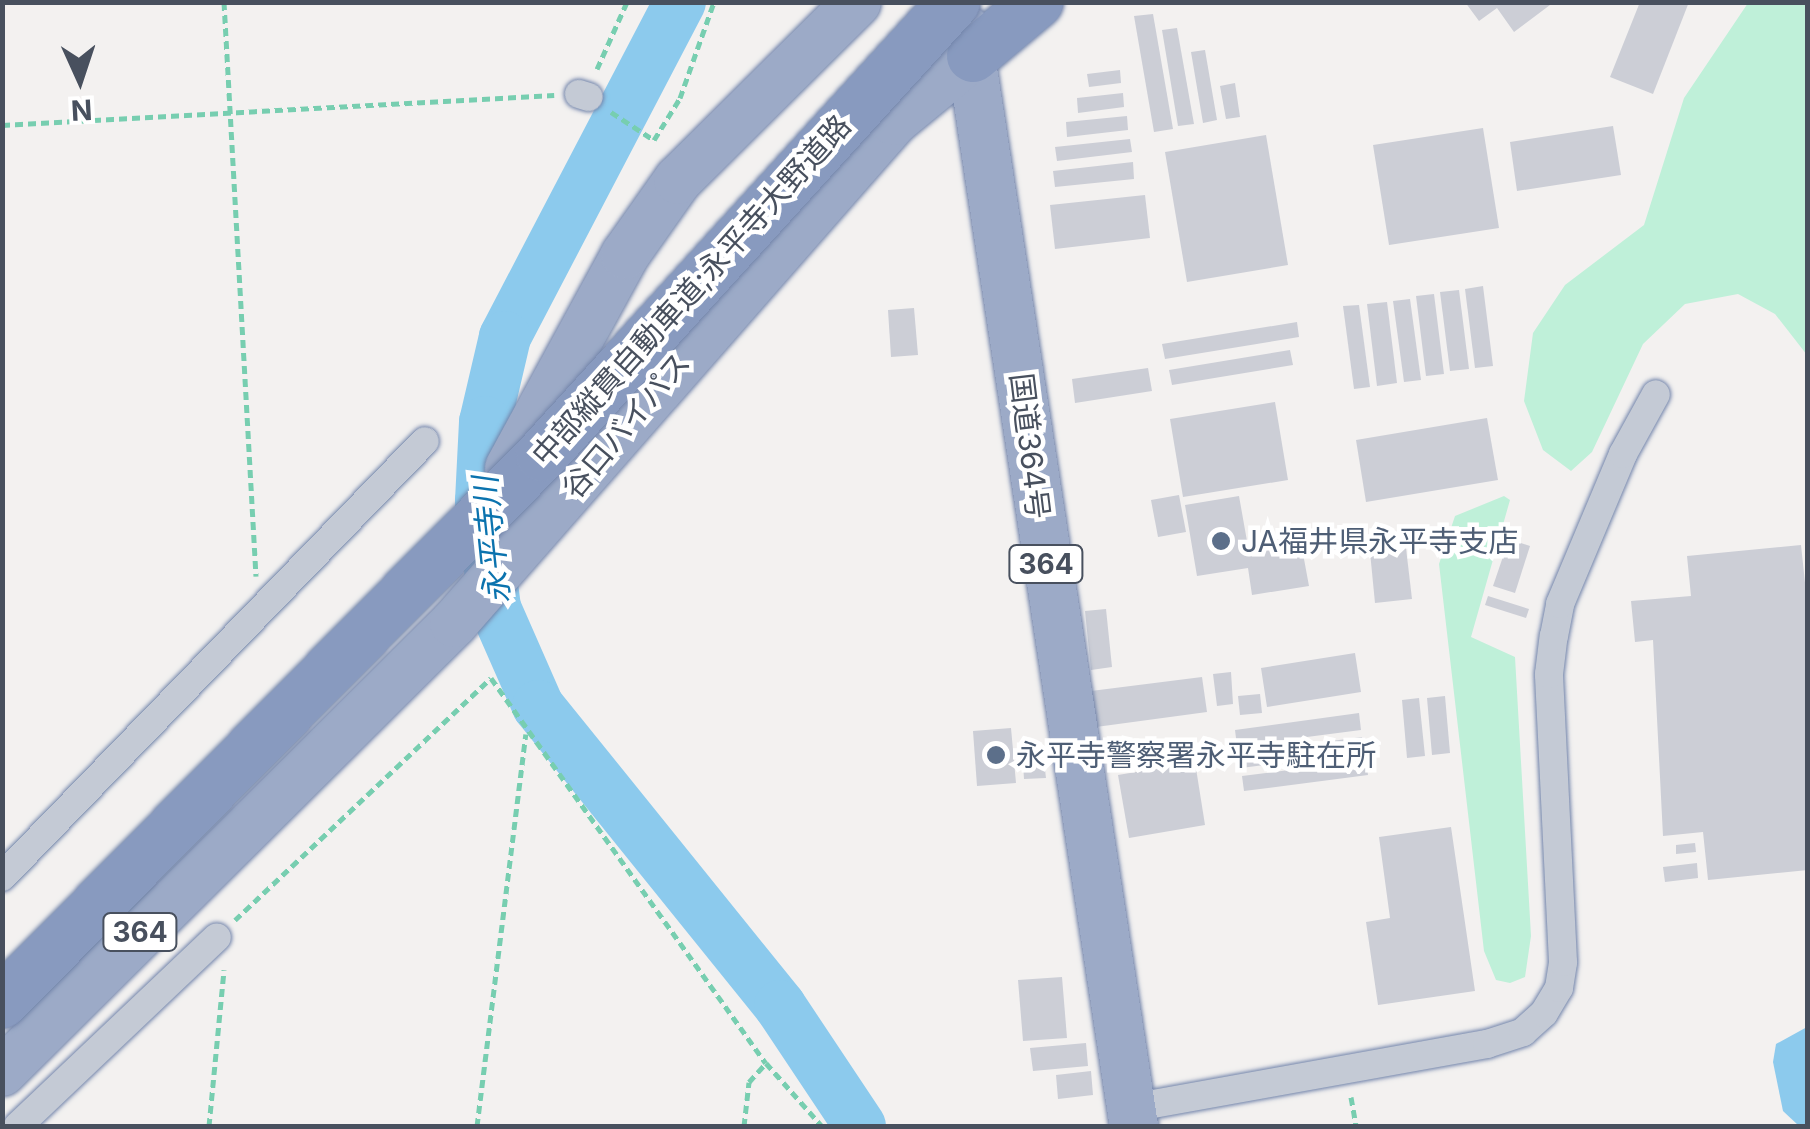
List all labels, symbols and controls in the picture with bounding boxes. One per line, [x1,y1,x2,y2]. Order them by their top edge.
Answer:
north arrow [30,30,130,130]
text: N [70,92,93,127]
street label: 中部縦貫自動車道;永平寺大野道路 [524,107,858,473]
street label: 谷口バイパス [554,344,698,506]
street label: 国道364号 [1003,371,1057,521]
water label: 永平寺川 [466,474,518,606]
place label: JA福井県永平寺支店 [1241,523,1518,559]
marker: JA福井県永平寺支店 [1210,530,1232,552]
road number: 364 [1006,541,1086,587]
place label: 永平寺警察署永平寺駐在所 [1016,737,1376,773]
marker: 永平寺警察署永平寺駐在所 [985,744,1007,766]
road number: 364 [100,909,180,955]

